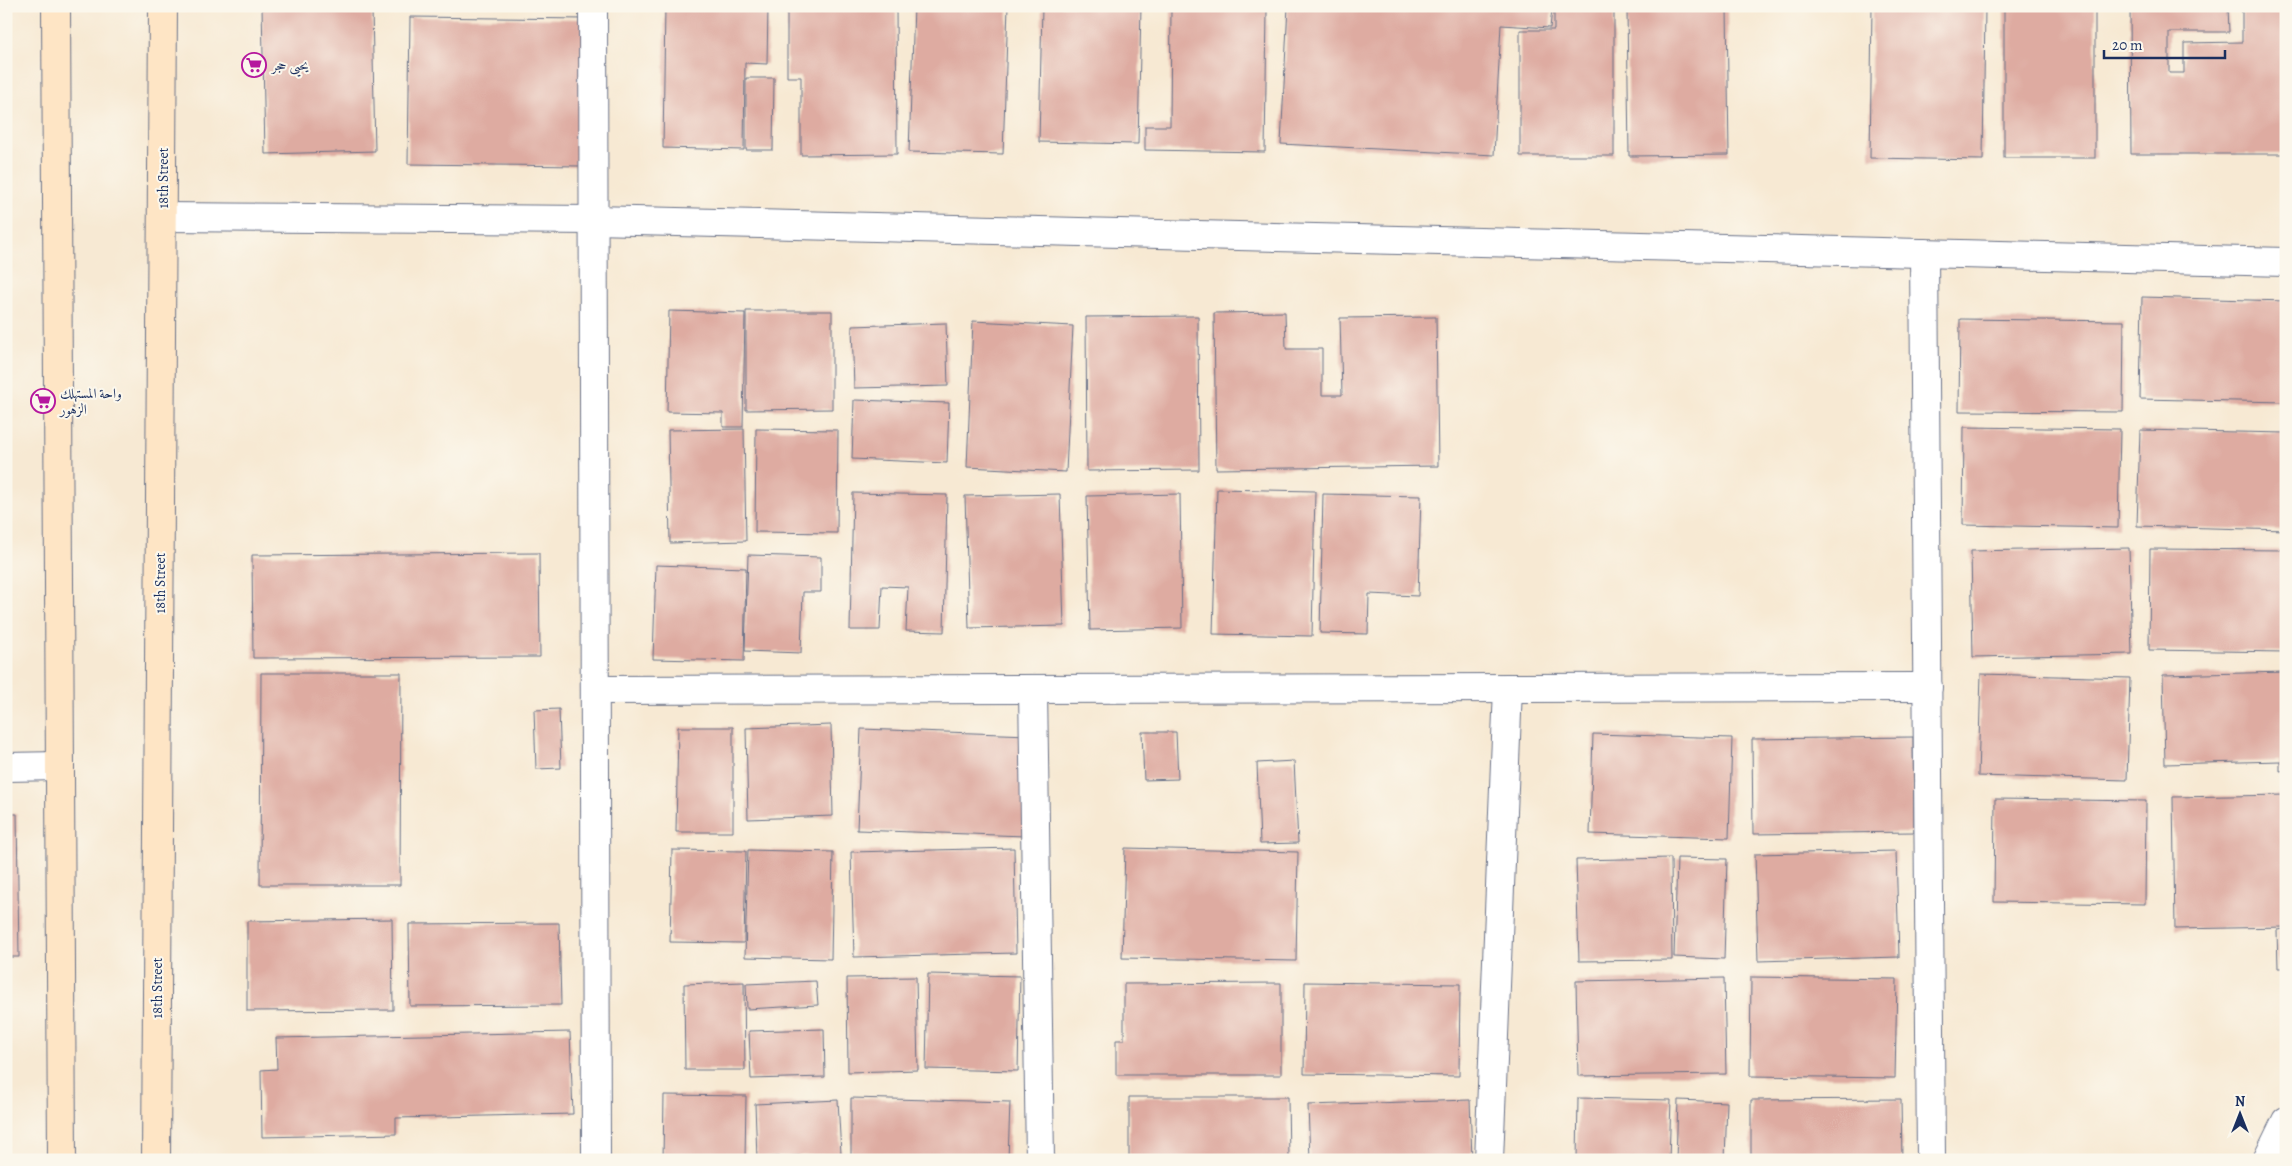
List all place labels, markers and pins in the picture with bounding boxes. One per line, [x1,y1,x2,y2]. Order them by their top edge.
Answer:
supermarket icon: يحيى حجر [241,52,267,78]
place label: يحيى حجر [270,56,309,77]
place label: واحة المستهلك الزهور [58,384,122,419]
supermarket icon: واحة المستهلك الزهور [30,388,56,414]

